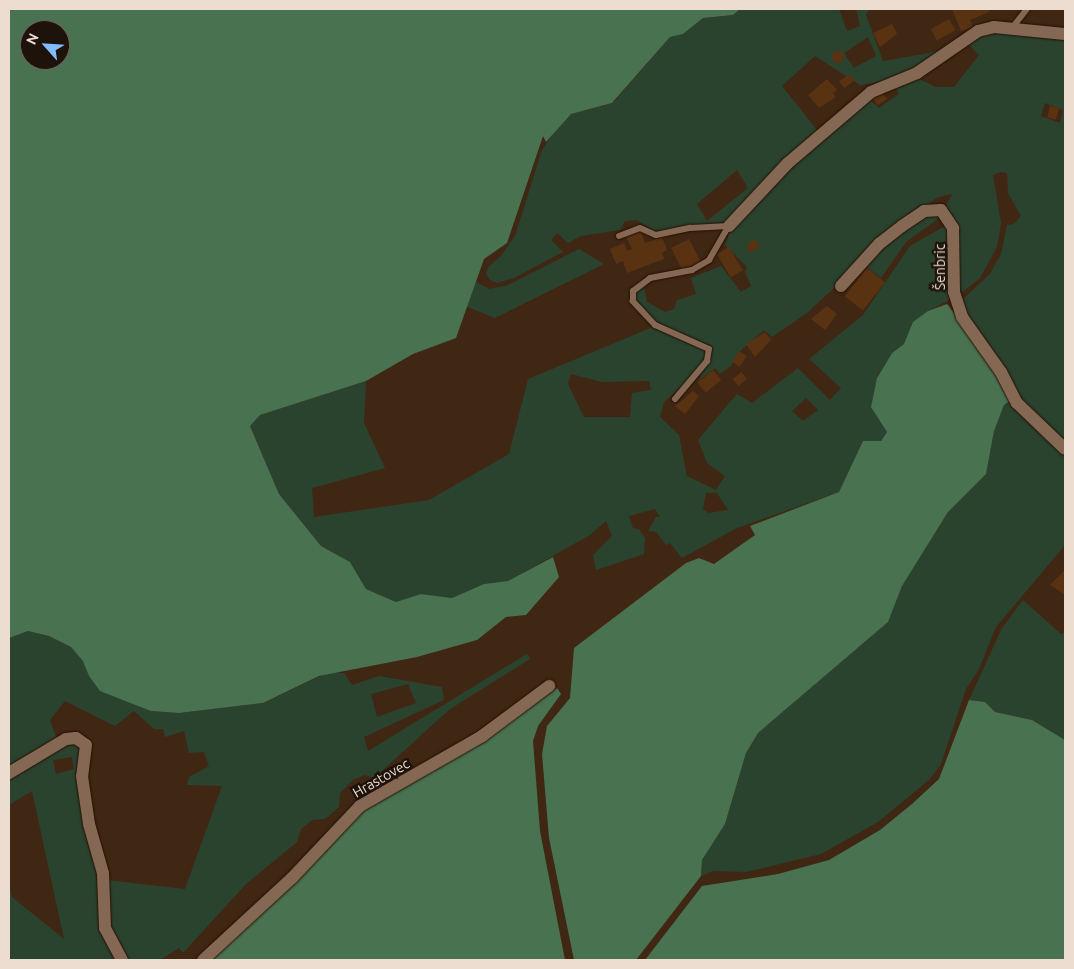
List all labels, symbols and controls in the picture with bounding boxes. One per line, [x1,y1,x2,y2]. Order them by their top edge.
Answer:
north arrow [20,20,70,70]
text: N [23,31,42,47]
street label: Šenbric [932,244,948,290]
street label: Hrastovec [350,755,412,801]

